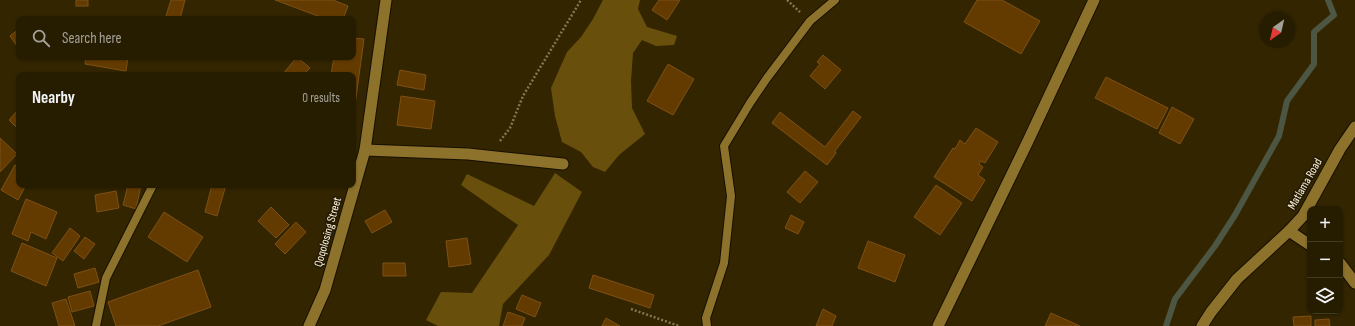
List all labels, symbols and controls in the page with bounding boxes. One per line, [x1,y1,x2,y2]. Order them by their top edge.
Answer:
north arrow [1259,12,1295,48]
search box [16,16,356,60]
icon: search [30,27,52,49]
text: Search here [62,29,122,48]
text: Nearby [32,88,75,108]
text: 0 results [302,90,340,106]
street label: Matlama Road [1284,156,1326,212]
street label: Qoqolosing Street [311,195,345,269]
map controls [1307,206,1343,314]
button: + [1307,206,1343,242]
button: − [1307,242,1343,278]
button: layers [1307,278,1343,314]

